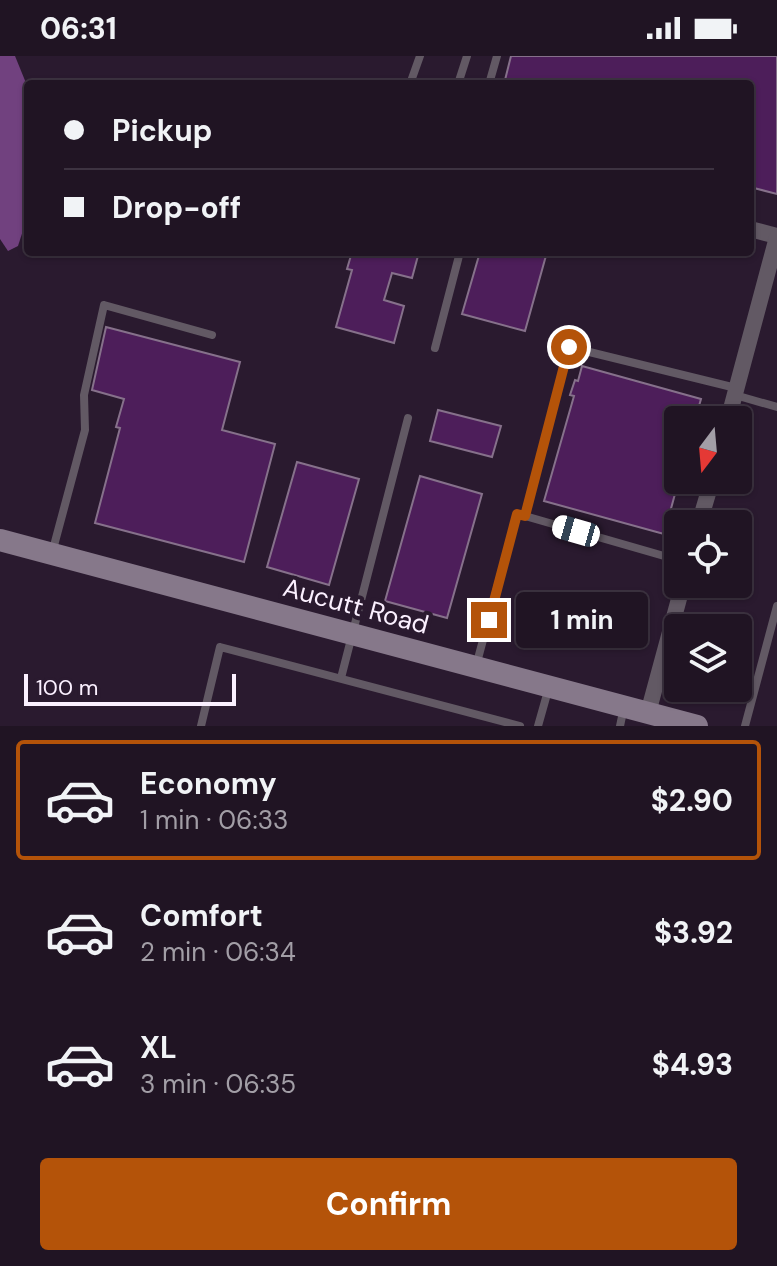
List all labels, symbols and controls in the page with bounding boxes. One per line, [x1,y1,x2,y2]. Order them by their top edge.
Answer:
text: 06:31 [40,9,117,48]
text: Pickup [112,111,212,150]
text: Drop-off [112,188,241,227]
route start [551,329,587,365]
north arrow [664,406,752,494]
map controls [664,406,752,702]
button: locate [664,510,752,598]
car [550,513,602,549]
street label: Aucutt Road [279,570,433,642]
callout: 1 min [517,592,649,648]
route end [471,602,507,638]
text: 1 min [550,603,614,637]
button: layers [664,614,752,702]
scale bar [24,670,236,706]
text: 100 m [36,673,98,702]
icon: car [44,764,116,836]
text: Economy [140,764,277,803]
text: $2.90 [651,781,733,820]
text: 1 min · 06:33 [140,803,288,837]
icon: car [44,896,116,968]
text: Comfort [140,896,263,935]
text: $3.92 [654,913,733,952]
text: 2 min · 06:34 [140,935,296,969]
icon: car [44,1028,116,1100]
text: XL [140,1028,177,1067]
text: $4.93 [652,1045,733,1084]
text: 3 min · 06:35 [140,1067,296,1101]
button: Confirm [40,1158,737,1250]

